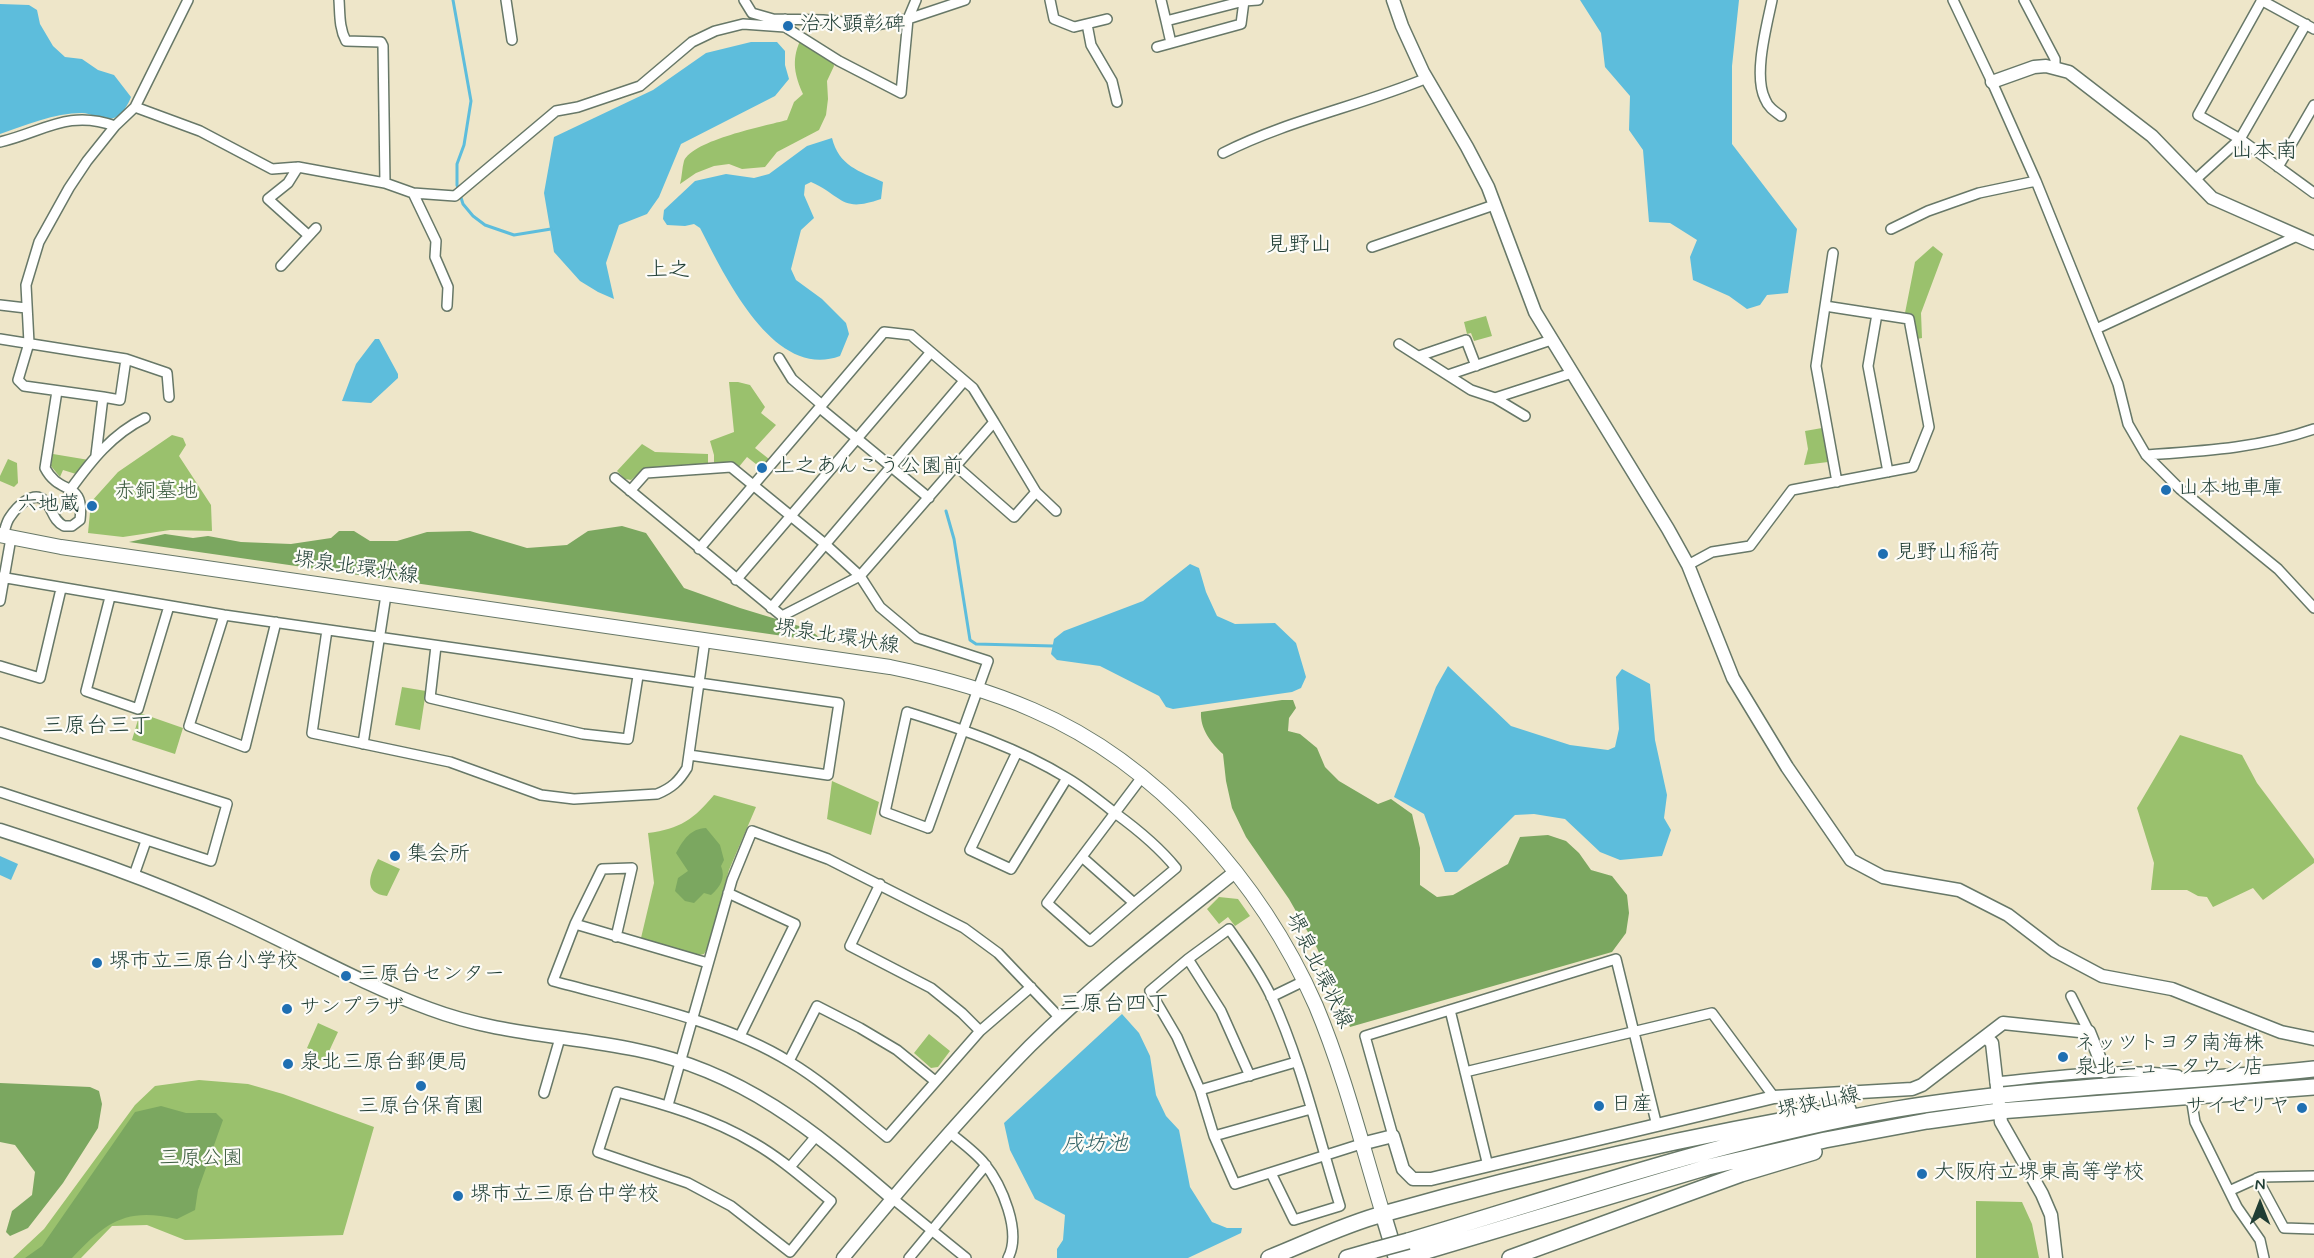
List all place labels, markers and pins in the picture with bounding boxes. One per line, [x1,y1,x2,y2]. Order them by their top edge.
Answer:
place label: 治水顕彰碑 [800,13,905,39]
marker: 治水顕彰碑 [781,19,795,33]
place label: 上之あんこう公園前 [774,455,963,481]
marker: 上之あんこう公園前 [755,461,769,475]
place label: 山本地車庫 [2178,477,2283,503]
marker: 山本地車庫 [2159,483,2173,497]
place label: 六地蔵 [17,493,80,519]
marker: 六地蔵 [85,499,99,513]
place label: 見野山稲荷 [1895,541,2000,567]
marker: 見野山稲荷 [1876,547,1890,561]
place label: 集会所 [407,843,470,869]
marker: 集会所 [388,849,402,863]
place label: 堺市立三原台小学校 [109,950,298,976]
marker: 堺市立三原台小学校 [90,956,104,970]
place label: 三原台センター [358,963,505,989]
marker: 三原台センター [339,969,353,983]
place label: サンプラザ [299,996,404,1022]
marker: サンプラザ [280,1002,294,1016]
place label: ネッツトヨタ南海株 泉北ニュータウン店 [2075,1032,2264,1082]
marker: ネッツトヨタ南海株 泉北ニュータウン店 [2056,1050,2070,1064]
place label: 泉北三原台郵便局 [300,1051,468,1077]
marker: 泉北三原台郵便局 [281,1057,295,1071]
marker: 三原台保育園 [414,1079,428,1093]
place label: 日産 [1611,1093,1653,1119]
place label: 三原台保育園 [358,1095,484,1121]
place label: サイゼリヤ [2185,1095,2290,1121]
marker: 日産 [1592,1099,1606,1113]
marker: サイゼリヤ [2295,1101,2309,1115]
place label: 大阪府立堺東高等学校 [1934,1161,2144,1187]
marker: 大阪府立堺東高等学校 [1915,1167,1929,1181]
place label: 堺市立三原台中学校 [470,1183,659,1209]
marker: 堺市立三原台中学校 [451,1189,465,1203]

